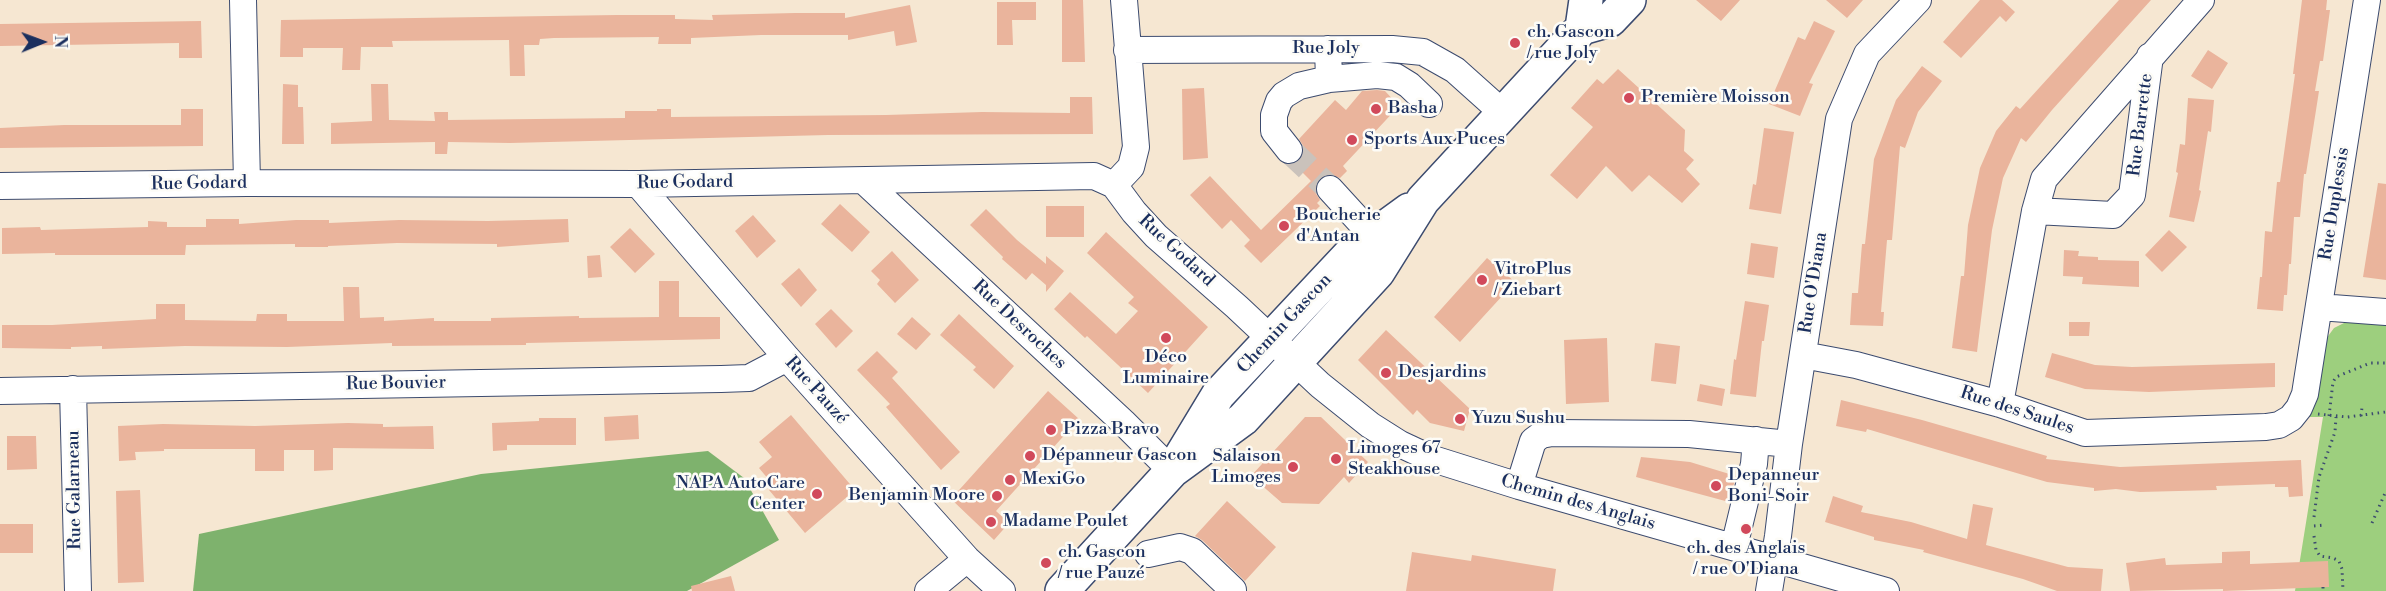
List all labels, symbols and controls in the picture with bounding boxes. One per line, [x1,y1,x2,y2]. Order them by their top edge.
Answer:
north arrow [12,12,72,72]
place label: ch. Gascon / rue Joly [1527,22,1615,64]
text: N [50,35,70,48]
marker: ch. Gascon / rue Joly [1508,36,1522,50]
street label: Rue Joly [1292,38,1360,60]
street label: Rue Barrette [2124,72,2158,178]
place label: Première Moisson [1641,87,1790,109]
marker: Première Moisson [1622,91,1636,105]
place label: Basha [1388,98,1437,120]
marker: Basha [1369,102,1383,116]
place label: Sports Aux Puces [1364,129,1505,151]
marker: Sports Aux Puces [1345,133,1359,147]
street label: Rue Duplessis [2315,146,2355,262]
street label: Rue Godard [637,171,733,195]
street label: Rue Godard [151,172,247,196]
place label: Boucherie d'Antan [1296,205,1381,248]
street label: Rue Godard [1134,210,1218,292]
marker: Boucherie d'Antan [1277,219,1291,233]
street label: Rue O'Diana [1795,231,1833,335]
place label: VitroPlus / Ziebart [1494,259,1571,302]
street label: Chemin Gascon [1233,270,1337,378]
marker: VitroPlus / Ziebart [1475,273,1489,287]
street label: Rue Desroches [967,276,1071,374]
marker: Déco Luminaire [1159,331,1173,345]
place label: Déco Luminaire [1123,347,1209,389]
street label: Rue Pauzé [780,353,852,429]
place label: Desjardins [1398,362,1486,384]
marker: Desjardins [1379,366,1393,380]
street label: Rue Bouvier [346,372,446,396]
street label: Rue des Saules [1957,382,2077,440]
place label: Yuzu Sushu [1472,408,1565,430]
marker: Yuzu Sushu [1453,412,1467,426]
place label: Pizza Bravo [1063,419,1159,441]
marker: Pizza Bravo [1044,423,1058,437]
street label: Rue Galarneau [63,430,87,550]
place label: Limoges 67 Steakhouse [1348,438,1441,480]
place label: Dépanneur Gascon [1042,445,1197,467]
place label: Salaison Limoges [1211,446,1281,488]
marker: Dépanneur Gascon [1023,449,1037,463]
marker: Limoges 67 Steakhouse [1329,452,1343,466]
marker: Salaison Limoges [1286,460,1300,474]
place label: Depanneur Boni-Soir [1728,465,1819,508]
place label: MexiGo [1022,469,1085,491]
street label: Chemin des Anglais [1498,471,1658,535]
place label: NAPA AutoCare Center [676,473,805,516]
marker: MexiGo [1003,473,1017,487]
marker: Depanneur Boni-Soir [1709,479,1723,493]
place label: Benjamin Moore [848,485,985,507]
marker: NAPA AutoCare Center [810,487,824,501]
marker: Benjamin Moore [990,489,1004,503]
place label: Madame Poulet [1003,511,1128,533]
marker: Madame Poulet [984,515,998,529]
marker: ch. des Anglais / rue O'Diana [1739,522,1753,536]
place label: ch. des Anglais / rue O'Diana [1686,538,1806,580]
place label: ch. Gascon / rue Pauzé [1058,542,1146,584]
marker: ch. Gascon / rue Pauzé [1039,556,1053,570]

